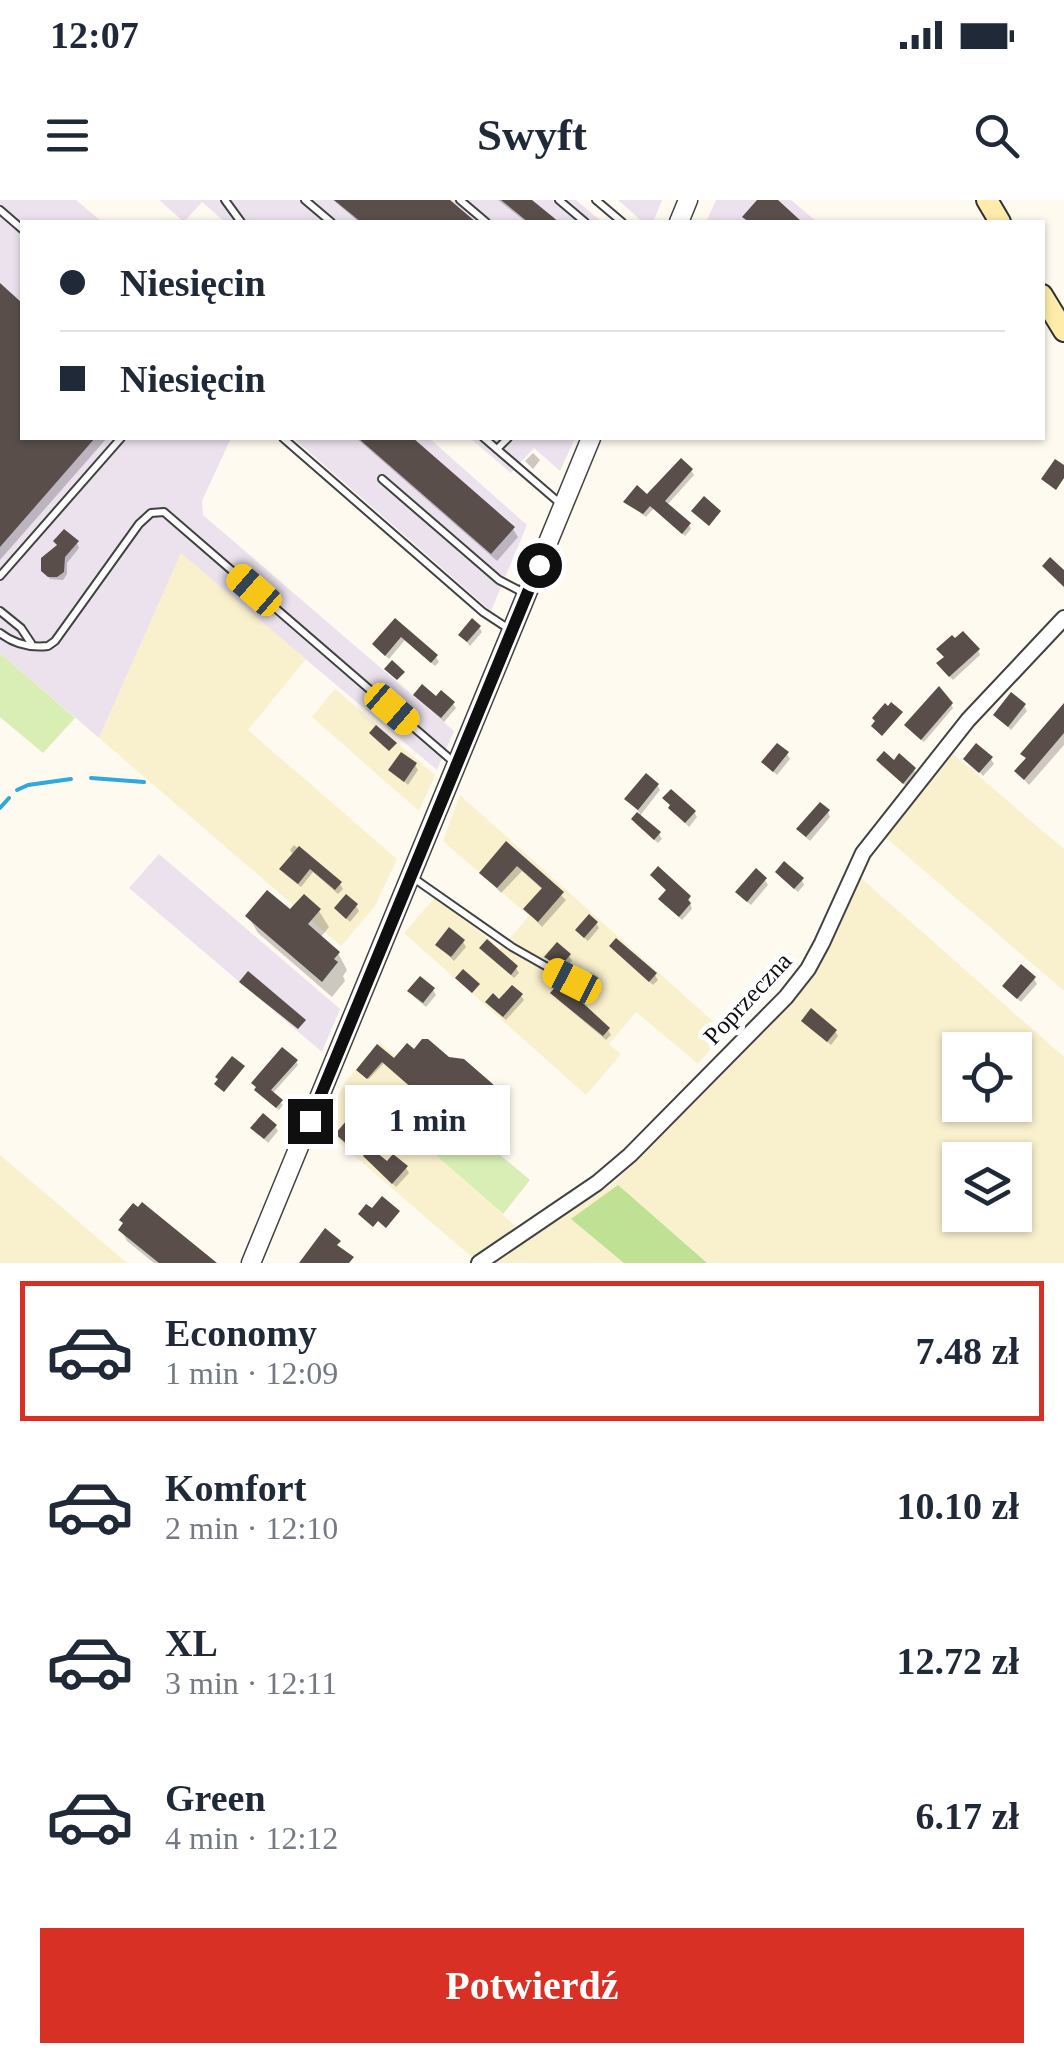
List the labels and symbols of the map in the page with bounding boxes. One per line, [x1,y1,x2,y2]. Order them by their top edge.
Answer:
route start [517,543,562,588]
car [222,559,286,621]
car [360,678,424,740]
street label: Poprzeczna [698,947,797,1050]
car [538,954,606,1008]
callout: 1 min [345,1086,510,1156]
route end [288,1099,333,1144]

